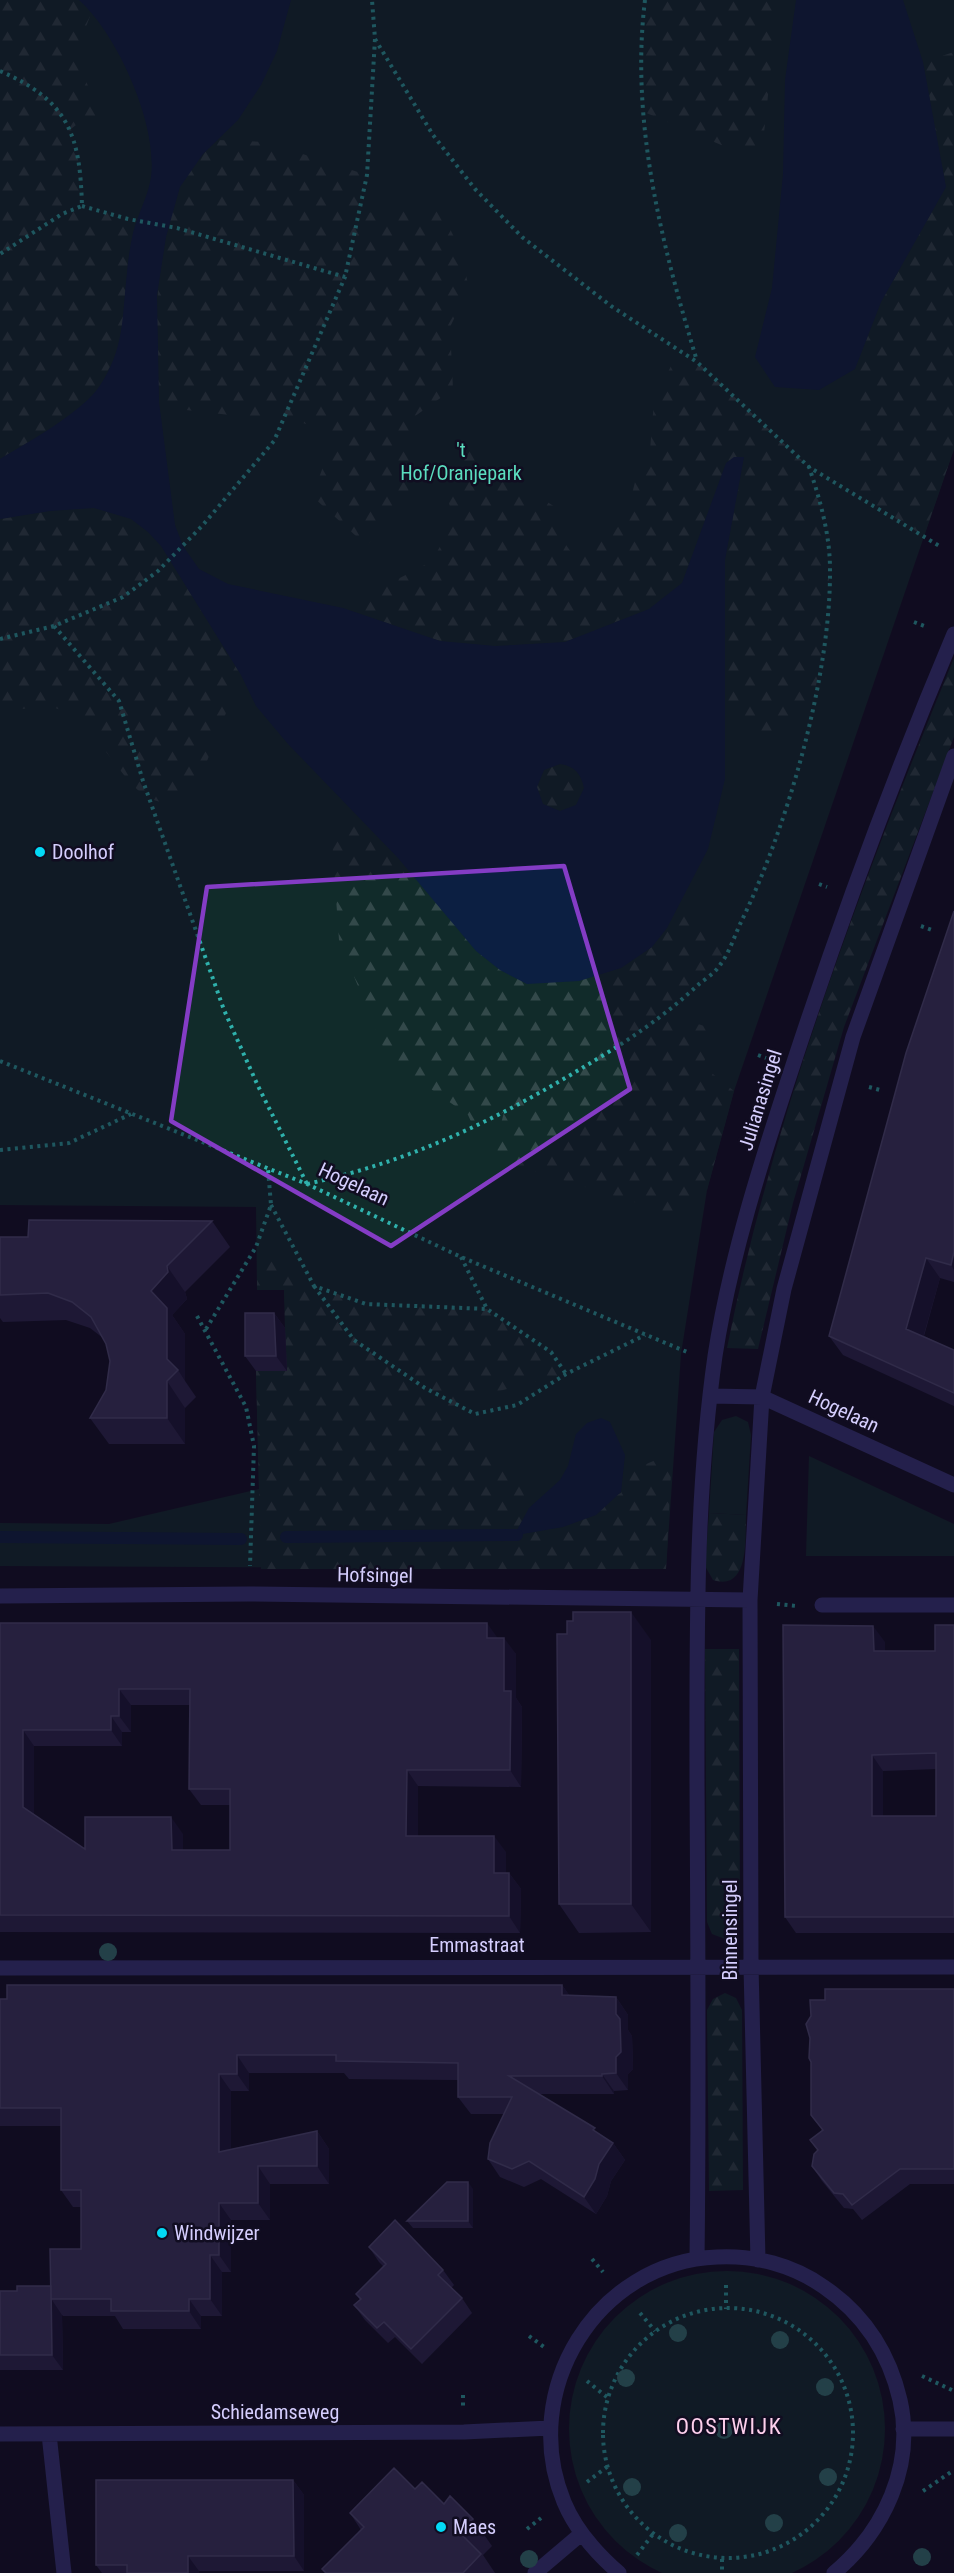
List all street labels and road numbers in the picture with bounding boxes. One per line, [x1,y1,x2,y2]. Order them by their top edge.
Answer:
street label: Julianasingel [733,1046,787,1154]
street label: Hogelaan [315,1157,393,1211]
street label: Hogelaan [805,1384,883,1438]
street label: Hofsingel [337,1562,413,1588]
street label: Binnensingel [718,1879,742,1981]
street label: Emmastraat [429,1933,525,1957]
street label: Schiedamseweg [211,2400,339,2424]

